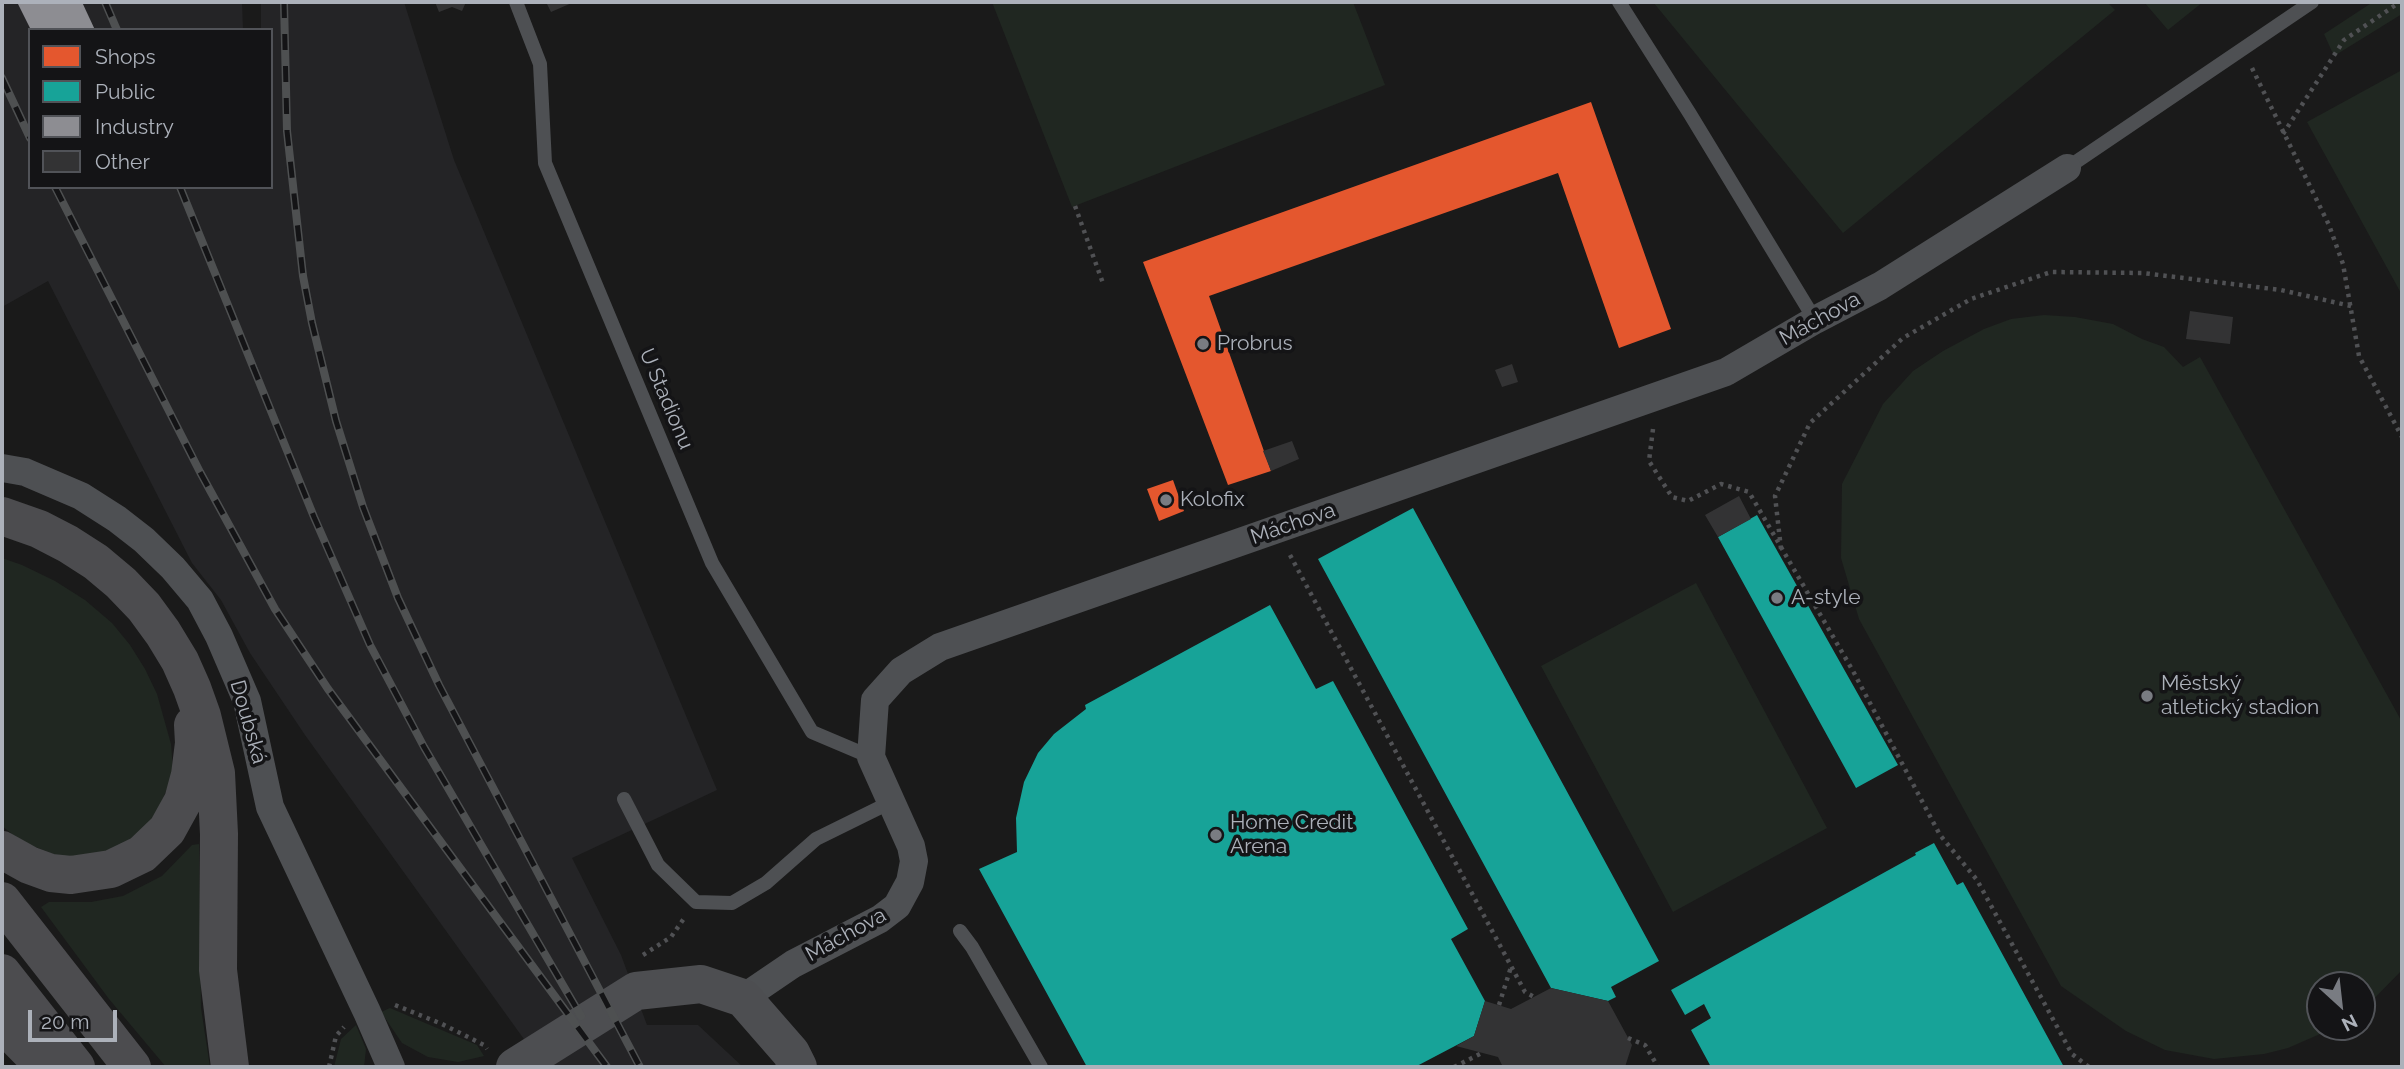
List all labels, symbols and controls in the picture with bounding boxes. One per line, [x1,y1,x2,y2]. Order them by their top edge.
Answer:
legend [28,28,273,189]
text: Shops [95,44,156,69]
text: Public [95,79,155,104]
text: Industry [95,114,174,139]
text: Other [95,149,150,174]
street label: Máchova [1775,287,1865,351]
place label: Probrus [1217,331,1293,357]
marker: Probrus [1195,336,1211,352]
street label: U Stadionu [633,345,699,453]
place label: Kolofix [1180,487,1245,513]
marker: Kolofix [1158,492,1174,508]
street label: Máchova [1247,498,1339,550]
place label: A-style [1791,585,1861,611]
marker: A-style [1769,590,1785,606]
place label: Městský atletický stadion [2161,671,2319,721]
street label: Doubská [224,677,272,767]
marker: Městský atletický stadion [2139,688,2155,704]
place label: Home Credit Arena [1230,810,1353,860]
marker: Home Credit Arena [1208,827,1224,843]
street label: Máchova [801,903,891,967]
north arrow [2306,971,2376,1041]
scale bar [32,996,121,1040]
text: 20 m [41,1009,89,1034]
text: N [2338,1010,2361,1036]

